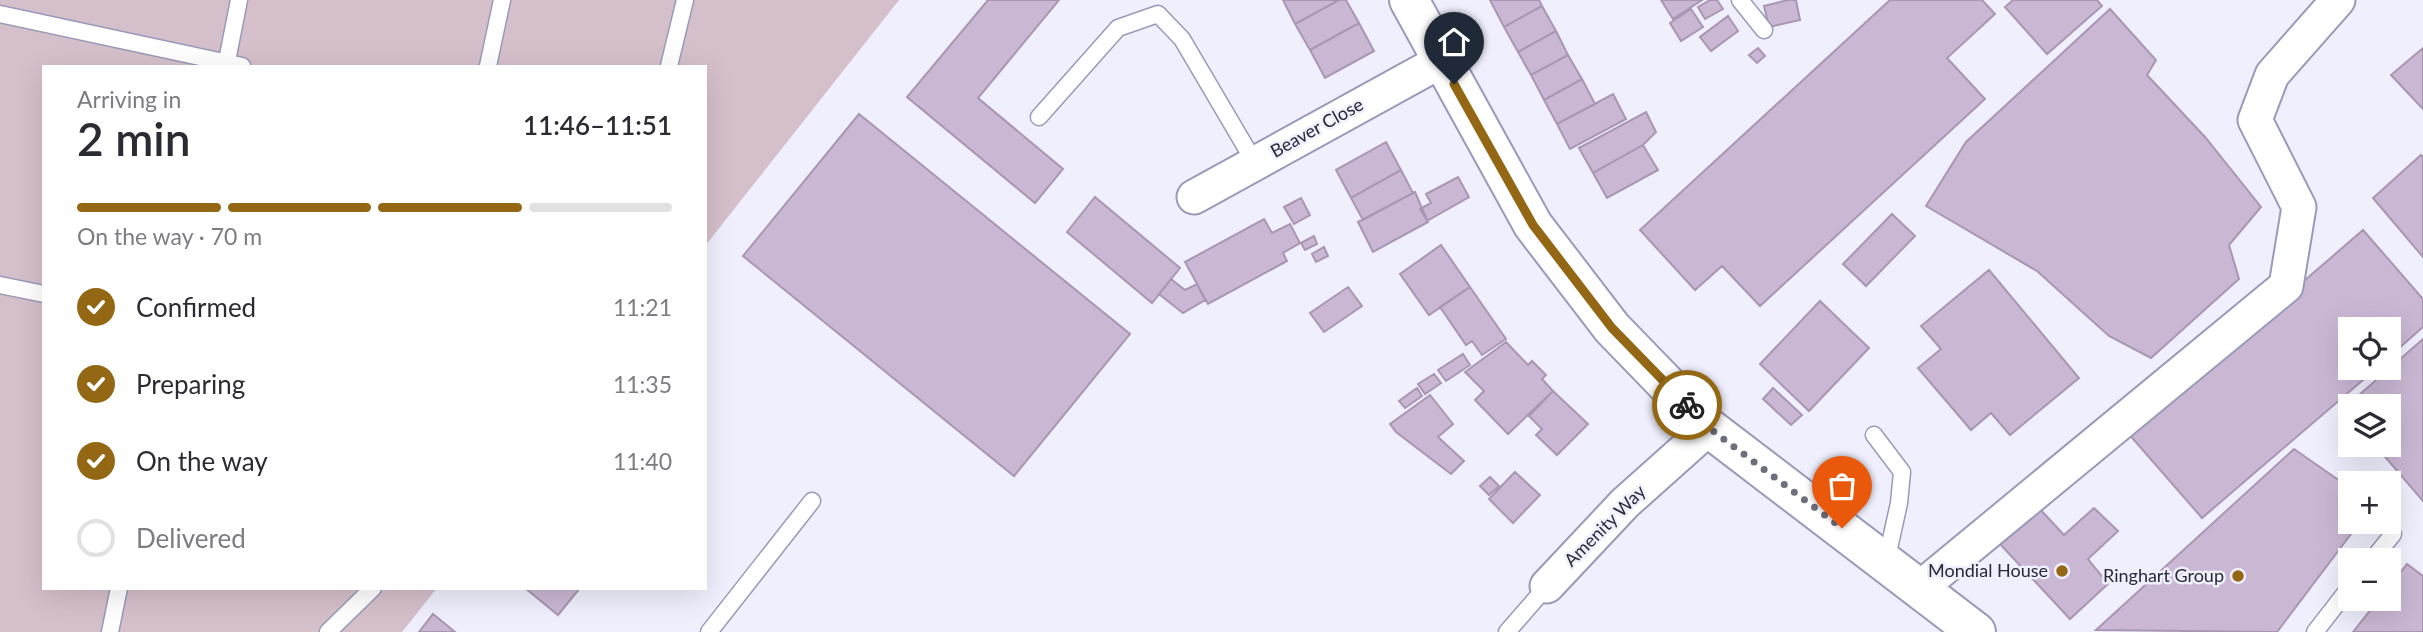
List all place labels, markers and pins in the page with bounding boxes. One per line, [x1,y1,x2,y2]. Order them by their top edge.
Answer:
pin [1424,12.0,1484,84]
pin [1812,456,1872,528]
place label: Mondial House [1928,559,2048,581]
marker: Mondial House [2054,563,2070,579]
place label: Ringhart Group [2103,564,2224,586]
marker: Ringhart Group [2230,568,2246,584]

